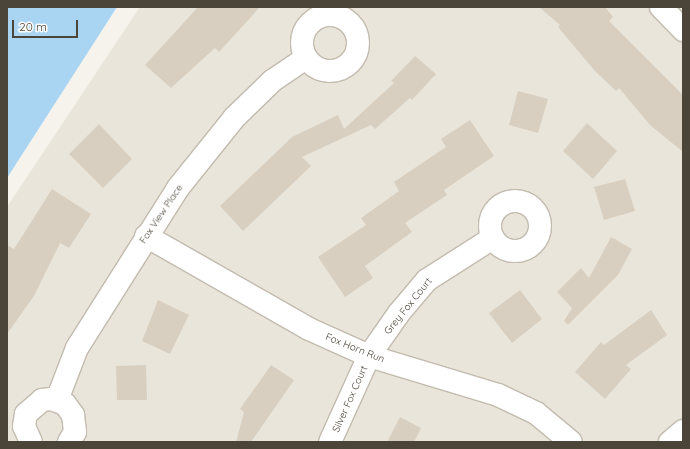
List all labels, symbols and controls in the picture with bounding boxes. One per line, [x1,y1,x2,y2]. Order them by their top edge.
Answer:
scale bar [14,12,80,38]
text: 20 m [19,19,47,34]
street label: Fox View Place [137,182,185,246]
street label: Grey Fox Court [382,275,434,337]
street label: Fox Horn Run [324,331,386,365]
street label: Silver Fox Court [330,364,370,434]

